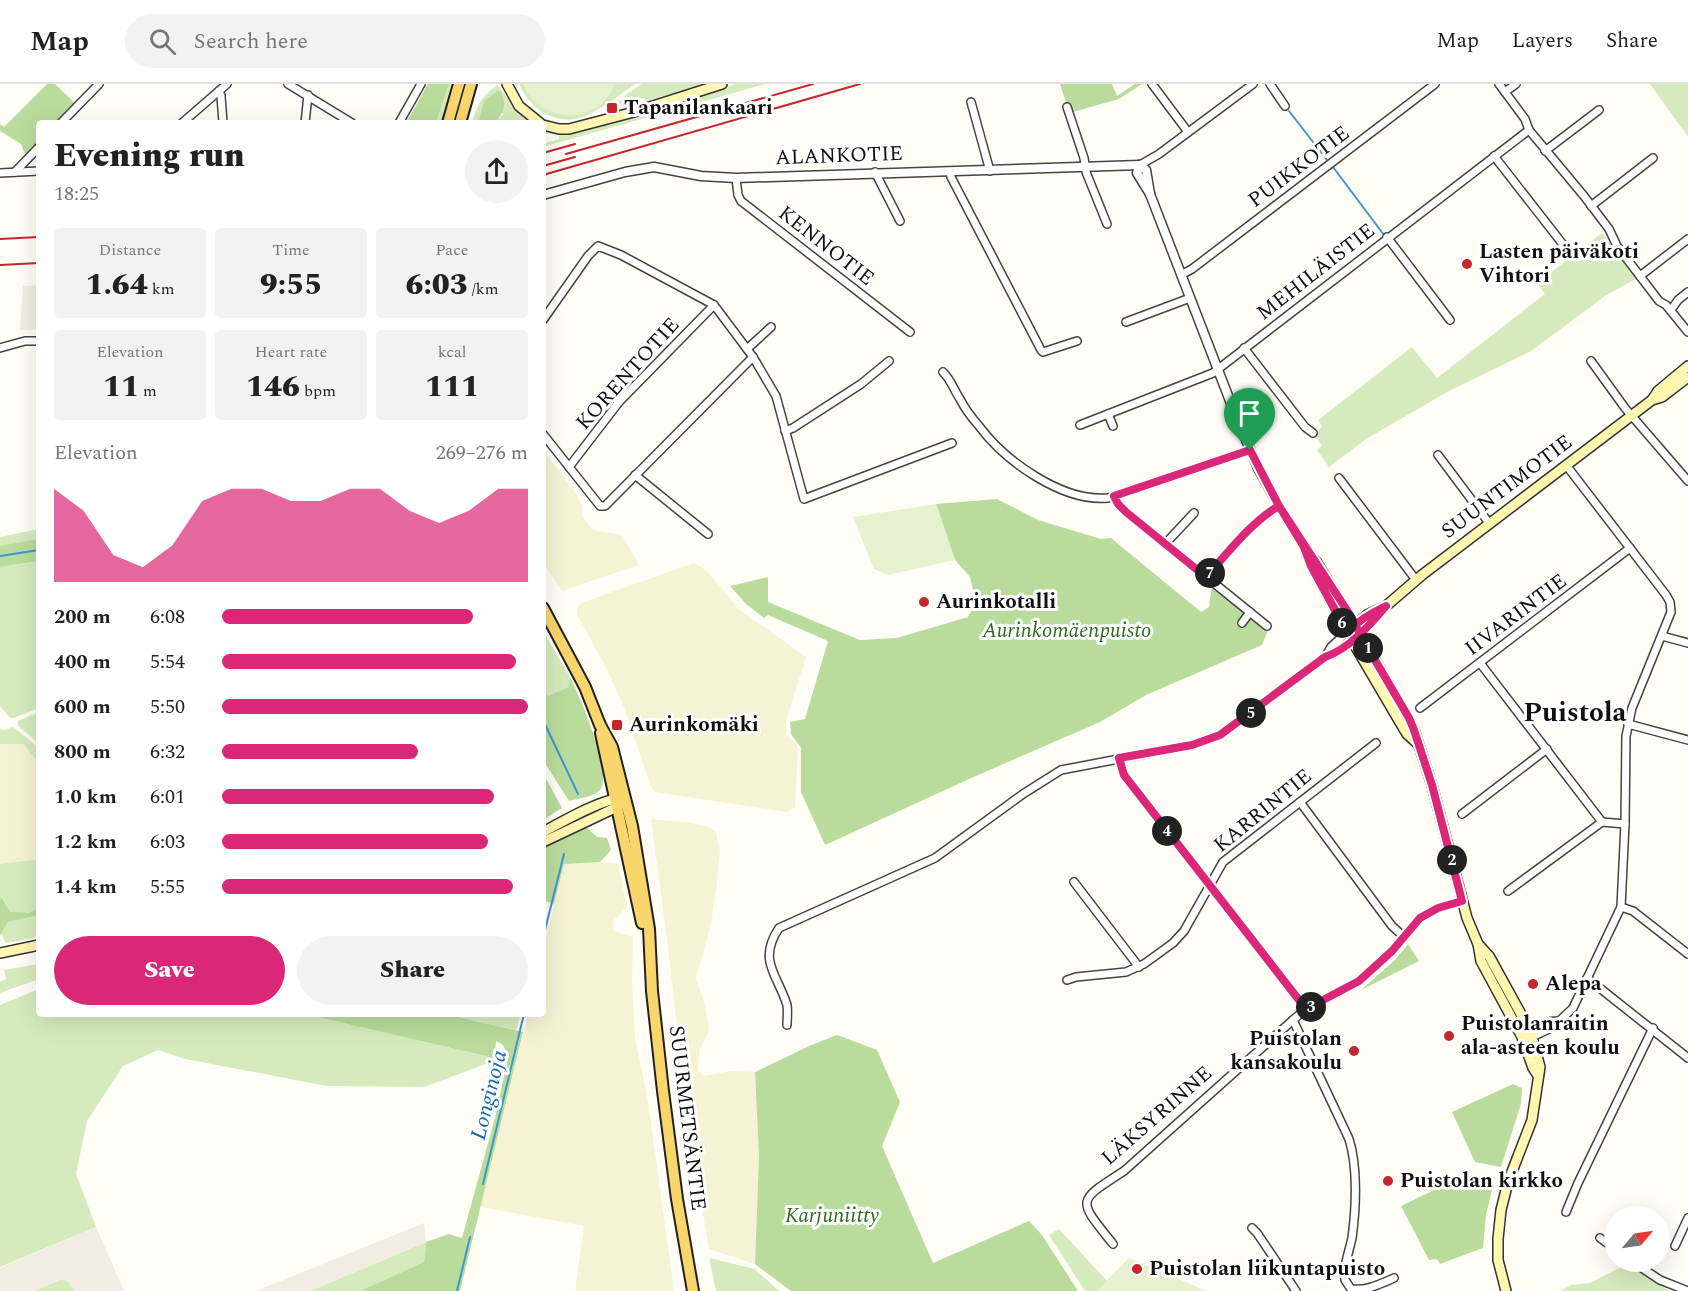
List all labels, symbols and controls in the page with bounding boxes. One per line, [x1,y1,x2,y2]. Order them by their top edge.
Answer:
search box [125,14,545,68]
text: Map [30,20,89,63]
icon: search [146,25,179,58]
text: Search here [194,25,308,58]
text: Map [1437,25,1479,57]
text: Layers [1512,25,1573,57]
text: Share [1606,25,1658,57]
place label: Tapanilankaari [624,92,773,124]
marker: Tapanilankaari [605,101,619,115]
street label: PUIKKOTIE [1241,118,1357,216]
text: Evening run [54,131,245,181]
street label: ALANKOTIE [774,138,904,174]
button: share [465,140,528,203]
text: 18:25 [54,179,99,209]
street label: KENNOTIE [771,198,881,294]
street label: MEHILÄISTIE [1250,215,1382,329]
place label: Lasten päiväkoti Vihtori [1479,236,1639,292]
text: Distance [99,238,161,262]
text: Time [272,238,310,262]
text: Pace [435,238,469,262]
marker: Lasten päiväkoti Vihtori [1460,257,1474,271]
text: 1.64 [85,262,148,308]
text: 9:55 [260,262,322,308]
text: 6:03 [405,262,468,308]
text: km [148,277,175,301]
text: /km [468,277,499,301]
street label: KORENTOTIE [568,310,688,438]
text: Elevation [96,340,164,364]
text: Heart rate [255,340,327,364]
text: kcal [438,340,466,364]
text: 11 [103,364,139,410]
text: 146 [246,364,300,410]
text: 111 [425,364,479,410]
text: m [139,379,157,403]
text: bpm [300,379,336,403]
pin [1224,388,1275,450]
icon: arrive [1233,397,1266,430]
street label: SUUNTIMOTIE [1435,427,1579,547]
text: Elevation [54,438,138,468]
text: 269–276 m [436,438,528,468]
pin: 7 [1195,558,1225,588]
text: 7 [1206,561,1214,585]
street label: IIVARINTIE [1458,566,1574,664]
place label: Aurinkotalli [936,586,1056,618]
marker: Aurinkotalli [917,595,931,609]
text: 200 m [54,602,111,632]
text: 6:08 [150,602,185,632]
pin: 6 [1327,608,1357,638]
text: 6 [1338,611,1346,635]
park label: Aurinkomäenpuisto [981,615,1152,647]
pin: 1 [1353,633,1383,663]
text: 1 [1364,636,1372,660]
text: 400 m [54,647,111,677]
text: 5:54 [150,647,185,677]
text: 600 m [54,692,111,722]
text: 5:50 [150,692,185,722]
district label: Puistola [1524,692,1626,734]
pin: 5 [1236,698,1266,728]
text: 5 [1247,701,1255,725]
place label: Aurinkomäki [629,709,759,741]
marker: Aurinkomäki [610,718,624,732]
text: 800 m [54,737,111,767]
text: 6:32 [150,737,185,767]
street label: KARRINTIE [1207,761,1319,861]
text: 1.0 km [54,782,117,812]
text: 6:01 [150,782,185,812]
pin: 4 [1152,816,1182,846]
text: 4 [1163,819,1171,843]
text: 1.2 km [54,827,117,857]
text: 6:03 [150,827,185,857]
pin: 2 [1437,845,1467,875]
text: 2 [1448,848,1456,872]
text: 1.4 km [54,872,117,902]
text: 5:55 [150,872,185,902]
button: Save [54,936,285,1005]
button: Share [297,936,528,1005]
place label: Alepa [1545,968,1602,1000]
marker: Alepa [1526,977,1540,991]
pin: 3 [1296,992,1326,1022]
text: 3 [1307,995,1315,1019]
place label: Puistolanraitin ala-asteen koulu [1461,1008,1620,1064]
street label: SUURMETSÄNTIE [660,1023,714,1213]
place label: Puistolan kansakoulu [1230,1023,1343,1079]
marker: Puistolanraitin ala-asteen koulu [1442,1029,1456,1043]
marker: Puistolan kansakoulu [1347,1044,1361,1058]
water label: Longinoja [462,1047,516,1143]
street label: LÄKSYRINNE [1094,1059,1220,1173]
place label: Puistolan kirkko [1400,1165,1563,1197]
marker: Puistolan kirkko [1381,1174,1395,1188]
park label: Karjuniitty [785,1200,880,1232]
north arrow [1604,1206,1670,1272]
map controls [1604,1206,1670,1272]
place label: Puistolan liikuntapuisto [1149,1253,1385,1285]
marker: Puistolan liikuntapuisto [1130,1262,1144,1276]

